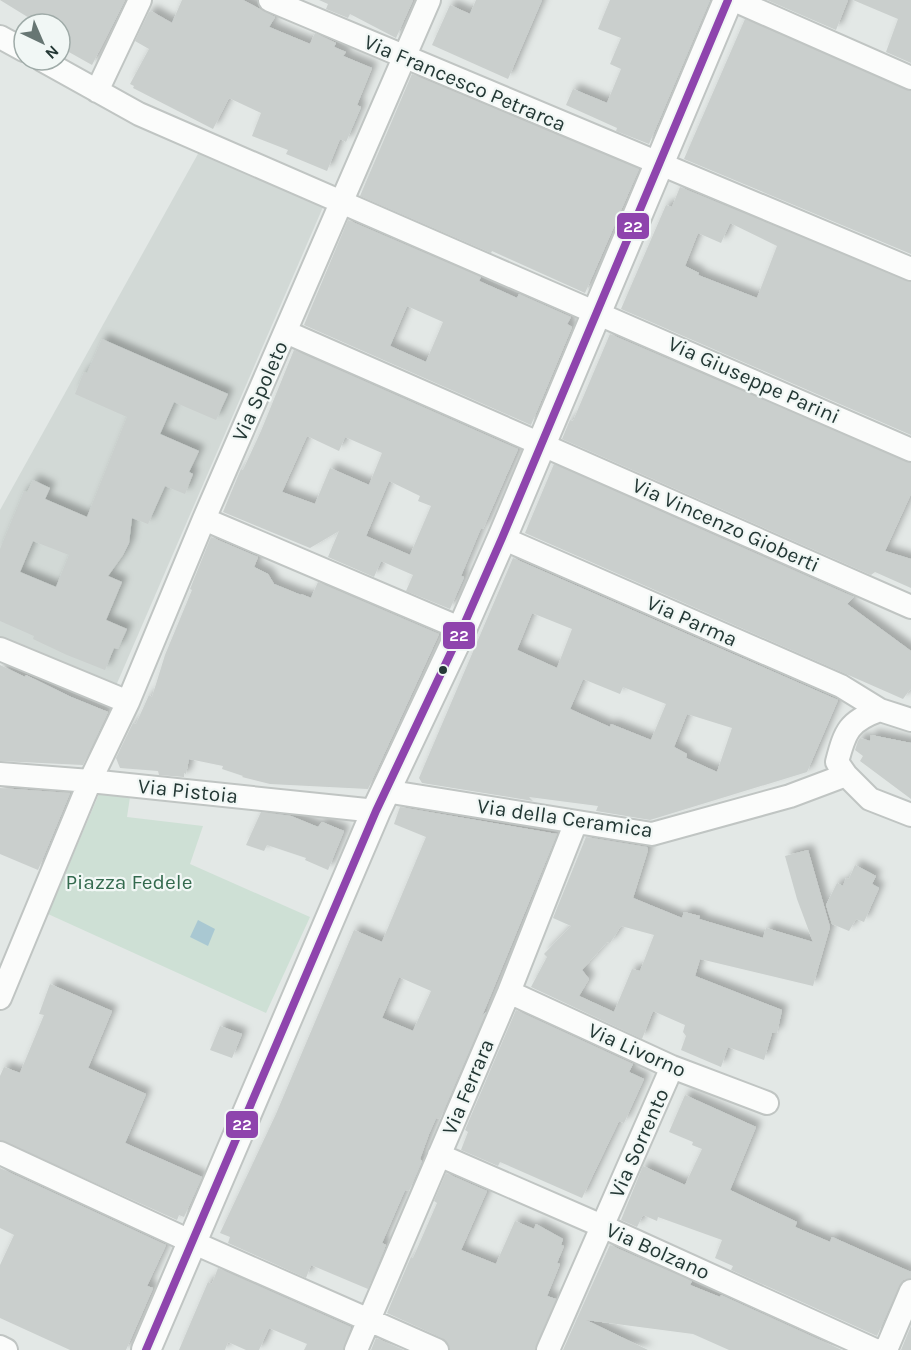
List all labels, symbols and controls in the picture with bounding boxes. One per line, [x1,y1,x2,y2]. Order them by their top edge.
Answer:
north arrow [12,12,72,72]
street label: Via Francesco Petrarca [361,30,569,136]
text: N [41,42,63,63]
line badge: 22 [616,212,650,240]
text: 22 [623,217,643,236]
street label: Via Giuseppe Parini [665,331,843,429]
street label: Via Spoleto [227,337,293,445]
street label: Via Vincenzo Gioberti [629,473,823,577]
street label: Via Parma [643,590,741,652]
line badge: 22 [442,621,476,650]
text: 22 [449,626,469,645]
unlabelled marker [437,664,449,676]
street label: Via Pistoia [137,774,239,808]
street label: Via della Ceramica [476,794,654,842]
park label: Piazza Fedele [65,870,193,894]
street label: Via Livorno [584,1018,690,1082]
street label: Via Ferrara [437,1035,499,1139]
street label: Via Sorrento [604,1085,674,1201]
line badge: 22 [225,1110,259,1139]
text: 22 [232,1115,252,1134]
street label: Via Bolzano [603,1218,713,1284]

